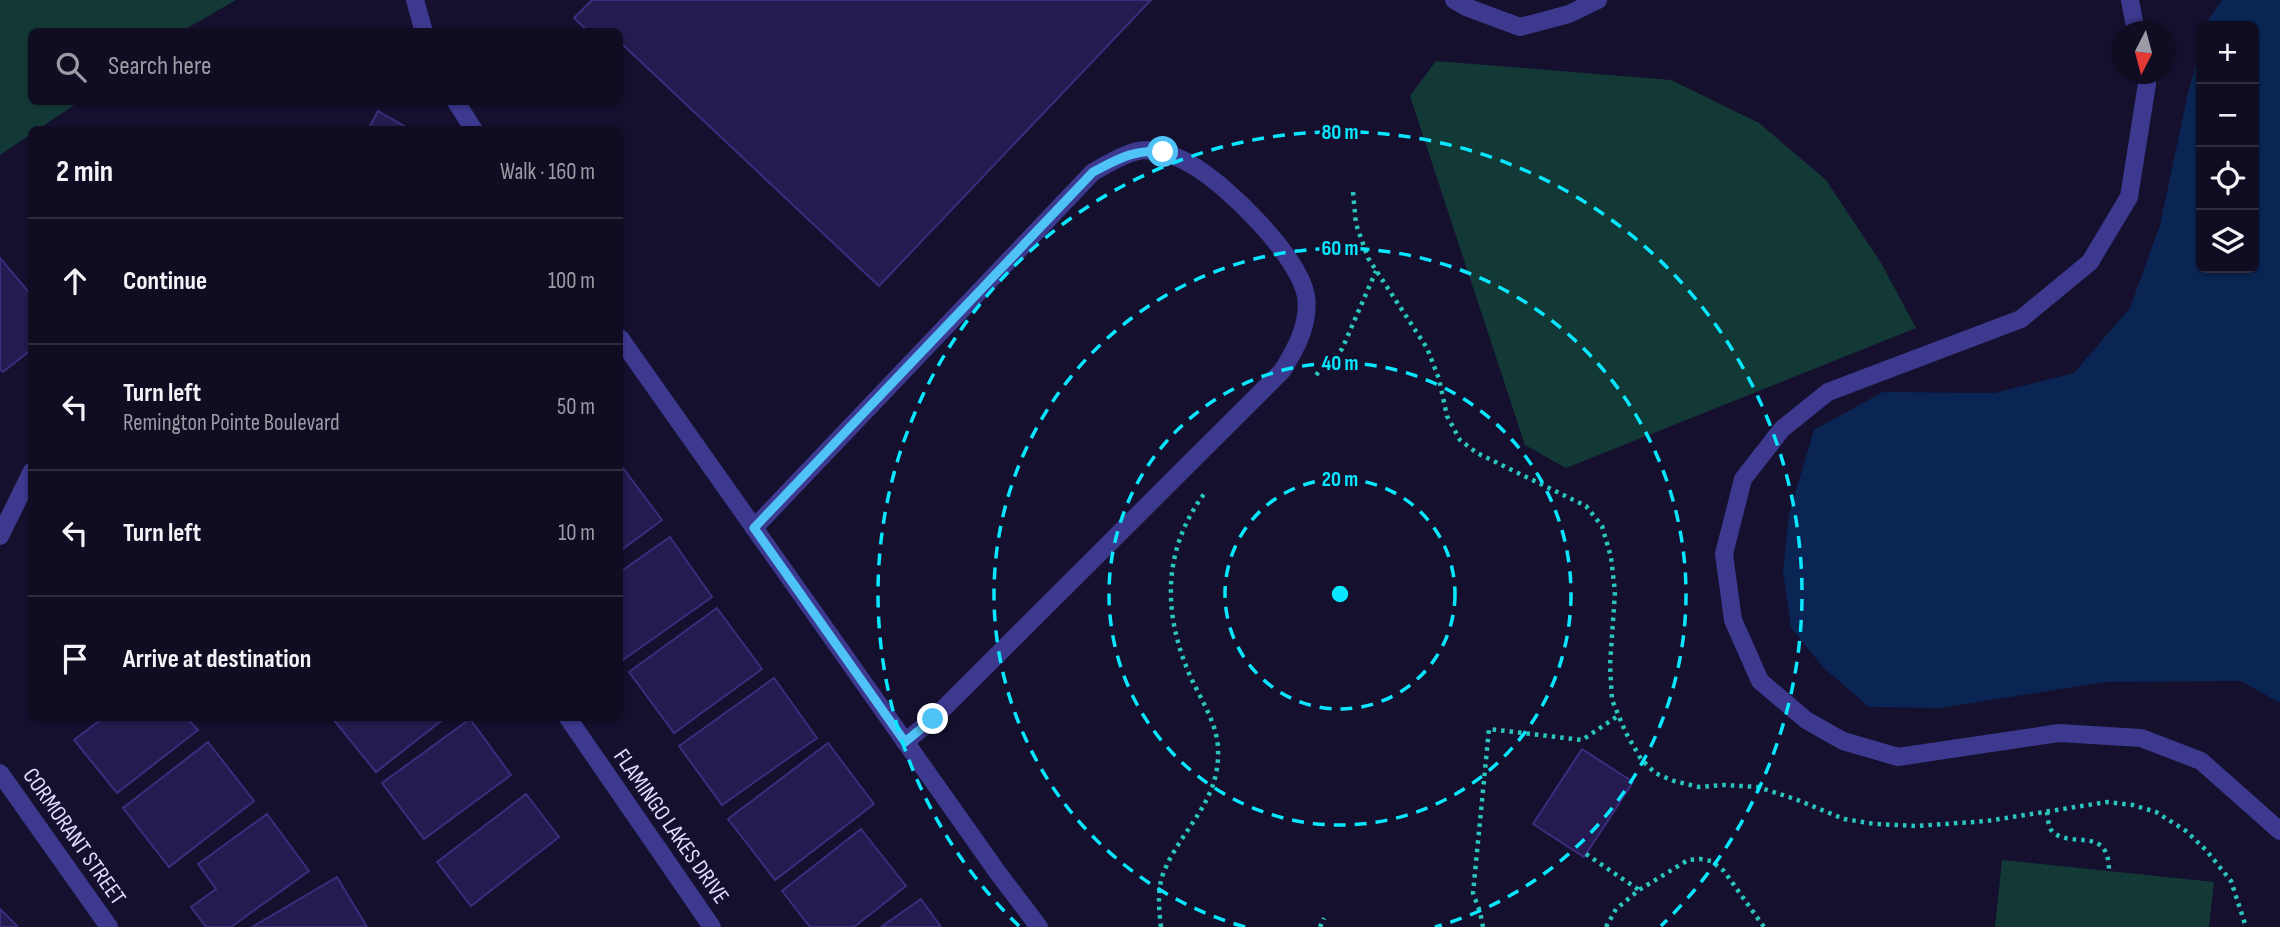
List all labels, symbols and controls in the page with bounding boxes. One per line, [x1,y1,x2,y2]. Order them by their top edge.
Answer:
north arrow [2112,21,2175,84]
map controls [2196,21,2259,273]
button: + [2196,21,2259,84]
search box [28,28,623,105]
icon: search [52,48,90,86]
text: Search here [108,51,211,82]
button: − [2196,84,2259,147]
text: 80 m [1321,120,1359,145]
route start [1147,136,1178,167]
button: locate [2196,147,2259,210]
text: 2 min [56,154,113,190]
text: Walk · 160 m [500,158,595,186]
button: layers [2196,210,2259,273]
text: 60 m [1321,236,1359,261]
icon: ahead [56,262,94,300]
text: Continue [123,266,207,297]
text: 100 m [548,267,595,295]
text: 40 m [1322,351,1358,376]
text: Turn left [123,378,201,409]
icon: left [56,388,94,426]
text: 50 m [557,393,595,421]
text: Remington Pointe Boulevard [123,409,340,437]
text: 20 m [1322,467,1358,492]
icon: left [56,514,94,552]
text: Turn left [123,518,201,549]
text: 10 m [558,519,595,547]
centre of rings [1328,582,1352,606]
icon: arrive [56,640,94,678]
text: Arrive at destination [123,644,311,675]
route end [917,703,948,734]
street label: FLAMINGO LAKES DRIVE [607,744,735,909]
street label: CORMORANT STREET [17,763,132,911]

